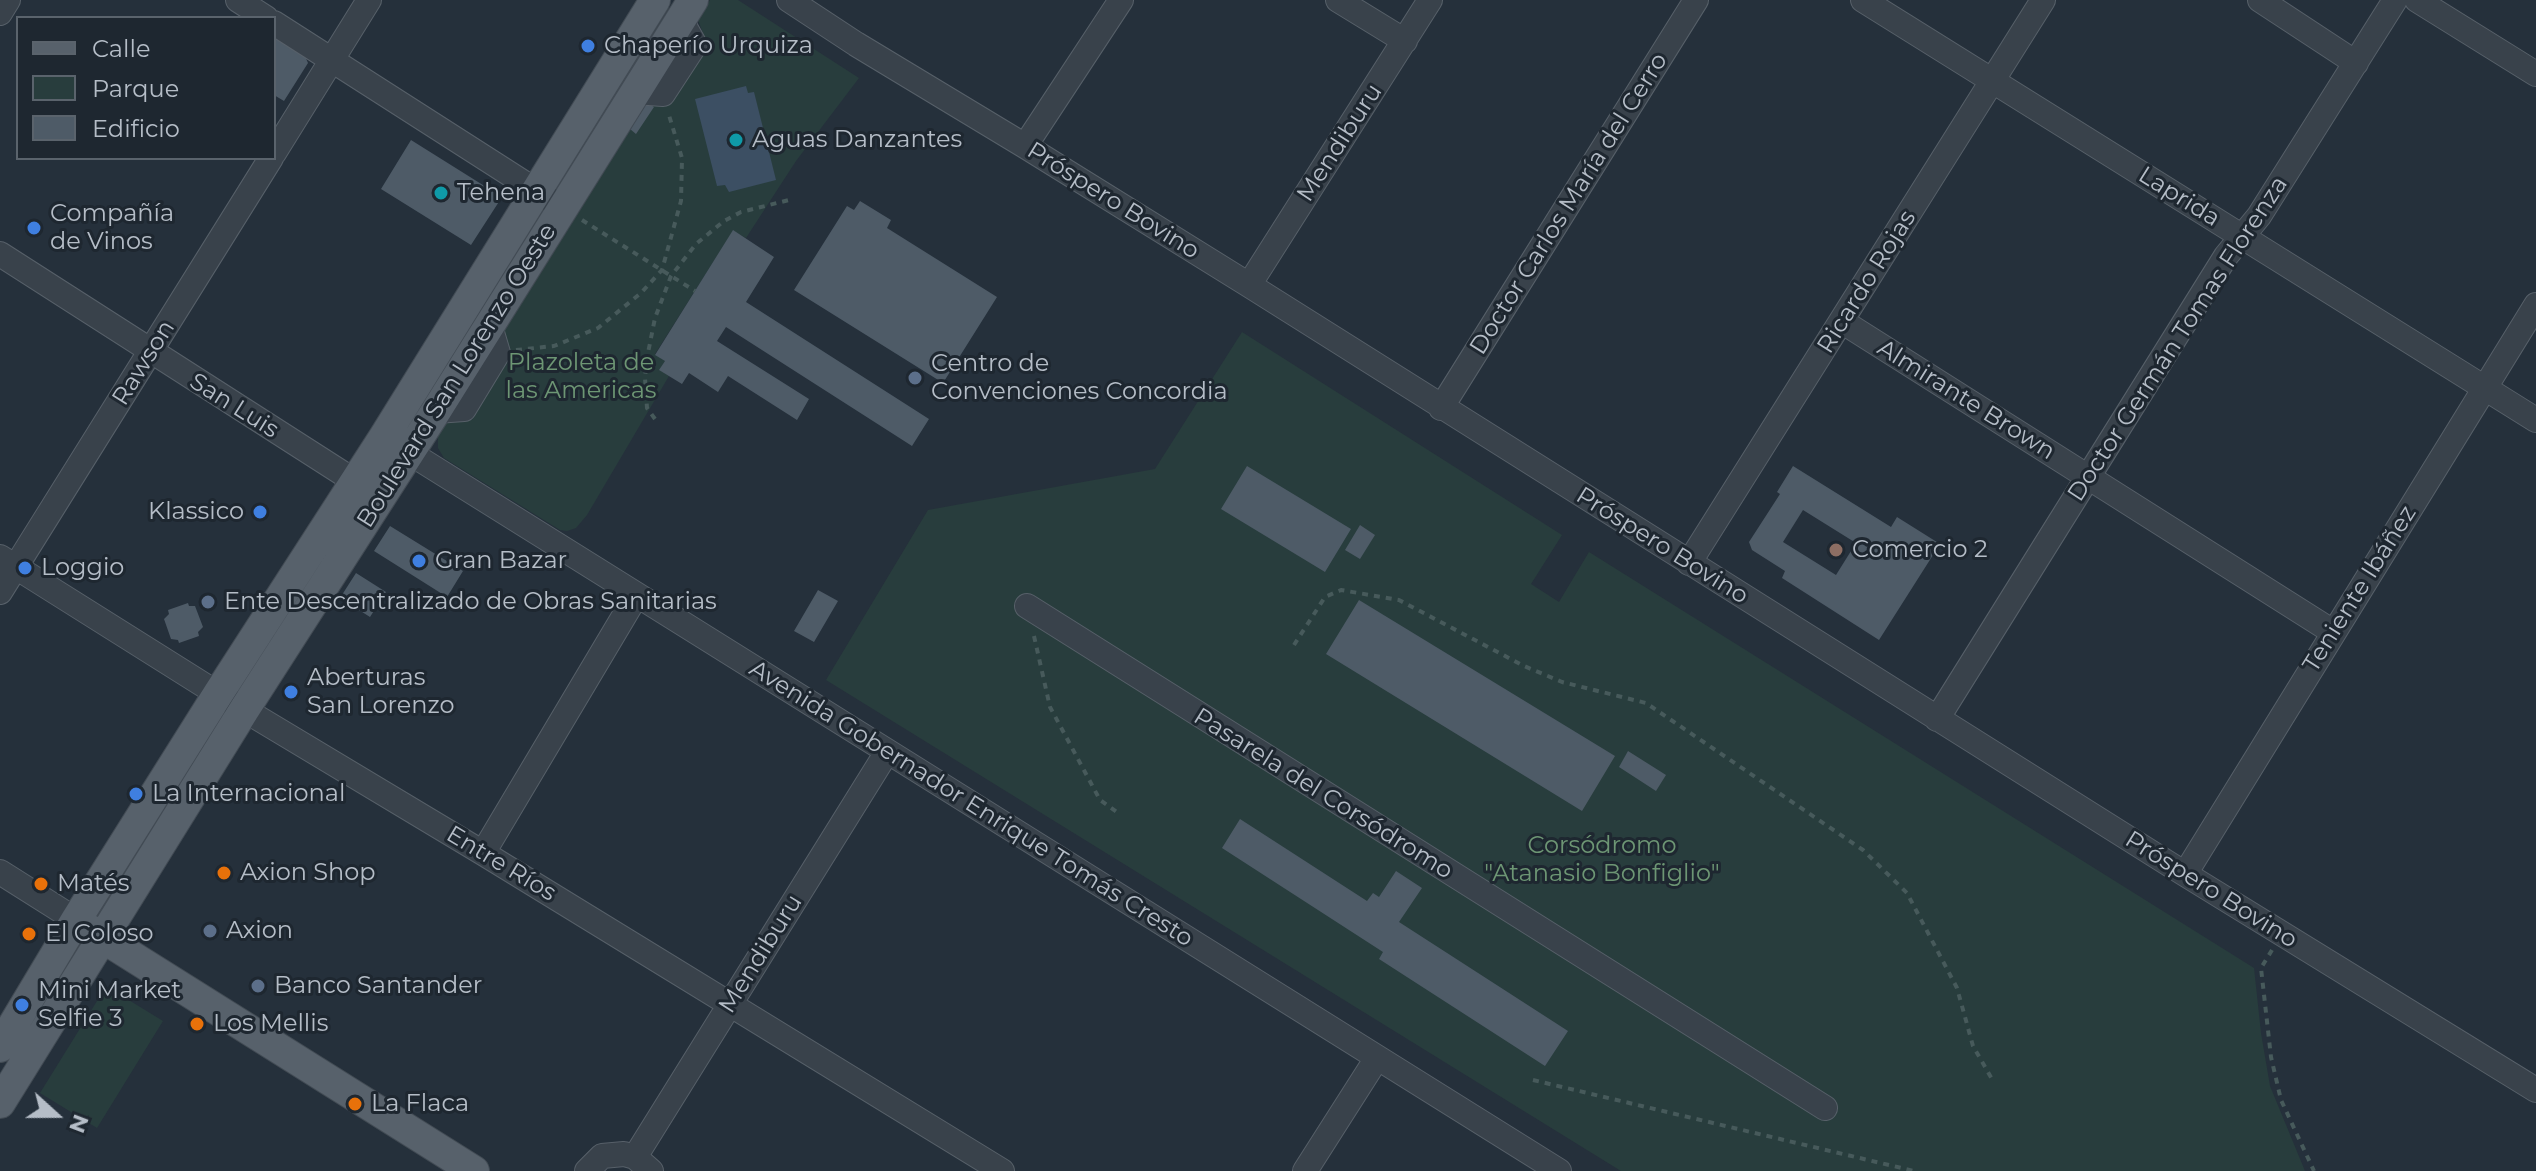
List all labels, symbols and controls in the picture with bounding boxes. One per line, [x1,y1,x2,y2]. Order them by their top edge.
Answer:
legend [16,16,276,160]
place label: Chaperío Urquiza [604,32,813,60]
text: Calle [92,34,150,63]
marker: Chaperío Urquiza [579,37,597,55]
street label: Doctor Carlos María del Cerro [1464,48,1674,360]
text: Parque [92,74,179,103]
street label: Mendiburu [1291,79,1389,207]
text: Edificio [92,114,180,143]
place label: Aguas Danzantes [752,126,962,154]
marker: Aguas Danzantes [727,131,745,149]
street label: Próspero Bovino [1022,136,1204,266]
street label: Laprida [2133,161,2225,233]
street label: Doctor Germán Tomas Florenza [2062,171,2294,507]
place label: Tehena [457,179,545,207]
marker: Tehena [432,184,450,202]
place label: Compañía de Vinos [50,200,174,256]
street label: Ricardo Rojas [1812,205,1922,359]
marker: Compañía de Vinos [25,219,43,237]
street label: Boulevard San Lorenzo Oeste [351,219,563,533]
street label: Rawson [107,315,181,411]
street label: Almirante Brown [1872,334,2060,466]
park label: Plazoleta de las Americas [505,349,657,405]
place label: Centro de Convenciones Concordia [931,350,1228,406]
street label: San Luis [184,367,284,445]
marker: Centro de Convenciones Concordia [906,369,924,387]
street label: Próspero Bovino [1571,481,1753,611]
place label: Klassico [148,498,244,526]
street label: Teniente Ibáñez [2297,500,2423,678]
marker: Klassico [251,503,269,521]
place label: Comercio 2 [1852,536,1988,564]
marker: Comercio 2 [1827,541,1845,559]
place label: Gran Bazar [435,547,567,575]
marker: Gran Bazar [410,552,428,570]
place label: Loggio [41,554,124,582]
marker: Loggio [16,559,34,577]
place label: Ente Descentralizado de Obras Sanitarias [224,588,717,616]
marker: Ente Descentralizado de Obras Sanitarias [199,593,217,611]
street label: Avenida Gobernador Enrique Tomás Cresto [744,655,1198,953]
place label: Aberturas San Lorenzo [307,664,455,720]
marker: Aberturas San Lorenzo [282,683,300,701]
street label: Pasarela del Corsódromo [1188,702,1458,886]
place label: La Internacional [152,780,345,808]
marker: La Internacional [127,785,145,803]
street label: Entre Ríos [441,820,561,908]
street label: Próspero Bovino [2120,825,2302,955]
park label: Corsódromo "Atanasio Bonfiglio" [1484,832,1720,888]
place label: Axion Shop [240,859,376,887]
marker: Axion Shop [215,864,233,882]
place label: Matés [57,870,130,898]
marker: Matés [32,875,50,893]
street label: Mendiburu [713,889,809,1019]
place label: Axion [226,917,293,945]
place label: El Coloso [45,920,154,948]
marker: Axion [201,922,219,940]
marker: El Coloso [20,925,38,943]
place label: Banco Santander [274,972,482,1000]
place label: Mini Market Selfie 3 [38,977,181,1033]
marker: Banco Santander [249,977,267,995]
marker: Mini Market Selfie 3 [13,996,31,1014]
place label: Los Mellis [213,1010,328,1038]
marker: Los Mellis [188,1015,206,1033]
north arrow [16,1075,96,1155]
place label: La Flaca [371,1090,469,1118]
marker: La Flaca [346,1095,364,1113]
text: N [63,1111,95,1137]

